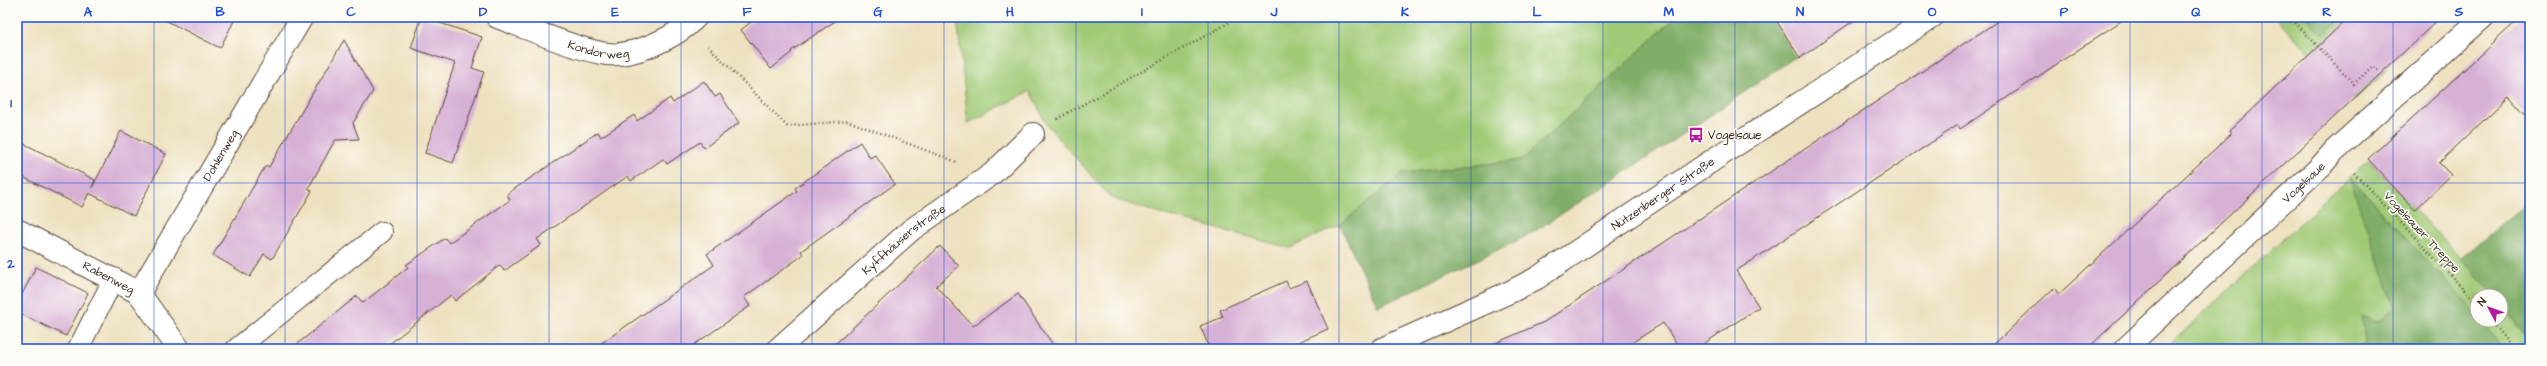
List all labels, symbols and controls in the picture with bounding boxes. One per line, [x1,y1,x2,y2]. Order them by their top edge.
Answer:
text: A [84,3,93,21]
text: B [215,3,225,21]
text: C [346,3,356,21]
text: D [479,3,488,21]
text: E [611,3,619,21]
text: F [742,3,752,21]
text: G [873,3,883,21]
text: H [1006,3,1014,21]
text: I [1141,3,1143,21]
text: J [1270,3,1278,21]
text: K [1401,3,1409,21]
text: L [1532,3,1542,21]
text: M [1664,3,1675,21]
text: N [1796,3,1804,21]
text: O [1928,3,1937,21]
text: P [2060,3,2069,21]
text: Q [2191,3,2201,21]
text: R [2322,3,2332,21]
text: S [2454,3,2464,21]
street label: Kondorweg [565,36,630,63]
text: 1 [10,94,12,112]
bus stop icon: Vogelsaue [1687,126,1705,144]
street label: Dohlenweg [199,127,244,184]
place label: Vogelsaue [1708,127,1762,145]
street label: Nützenberger Straße [1608,153,1719,235]
street label: Vogelsaue [2278,158,2330,207]
street label: Vogelsauer Treppe [2379,188,2464,278]
street label: Kyffhäuserstraße [858,200,950,279]
text: 2 [6,255,15,273]
street label: Rabenweg [79,257,137,299]
north arrow [2469,288,2509,328]
text: N [2474,294,2490,309]

